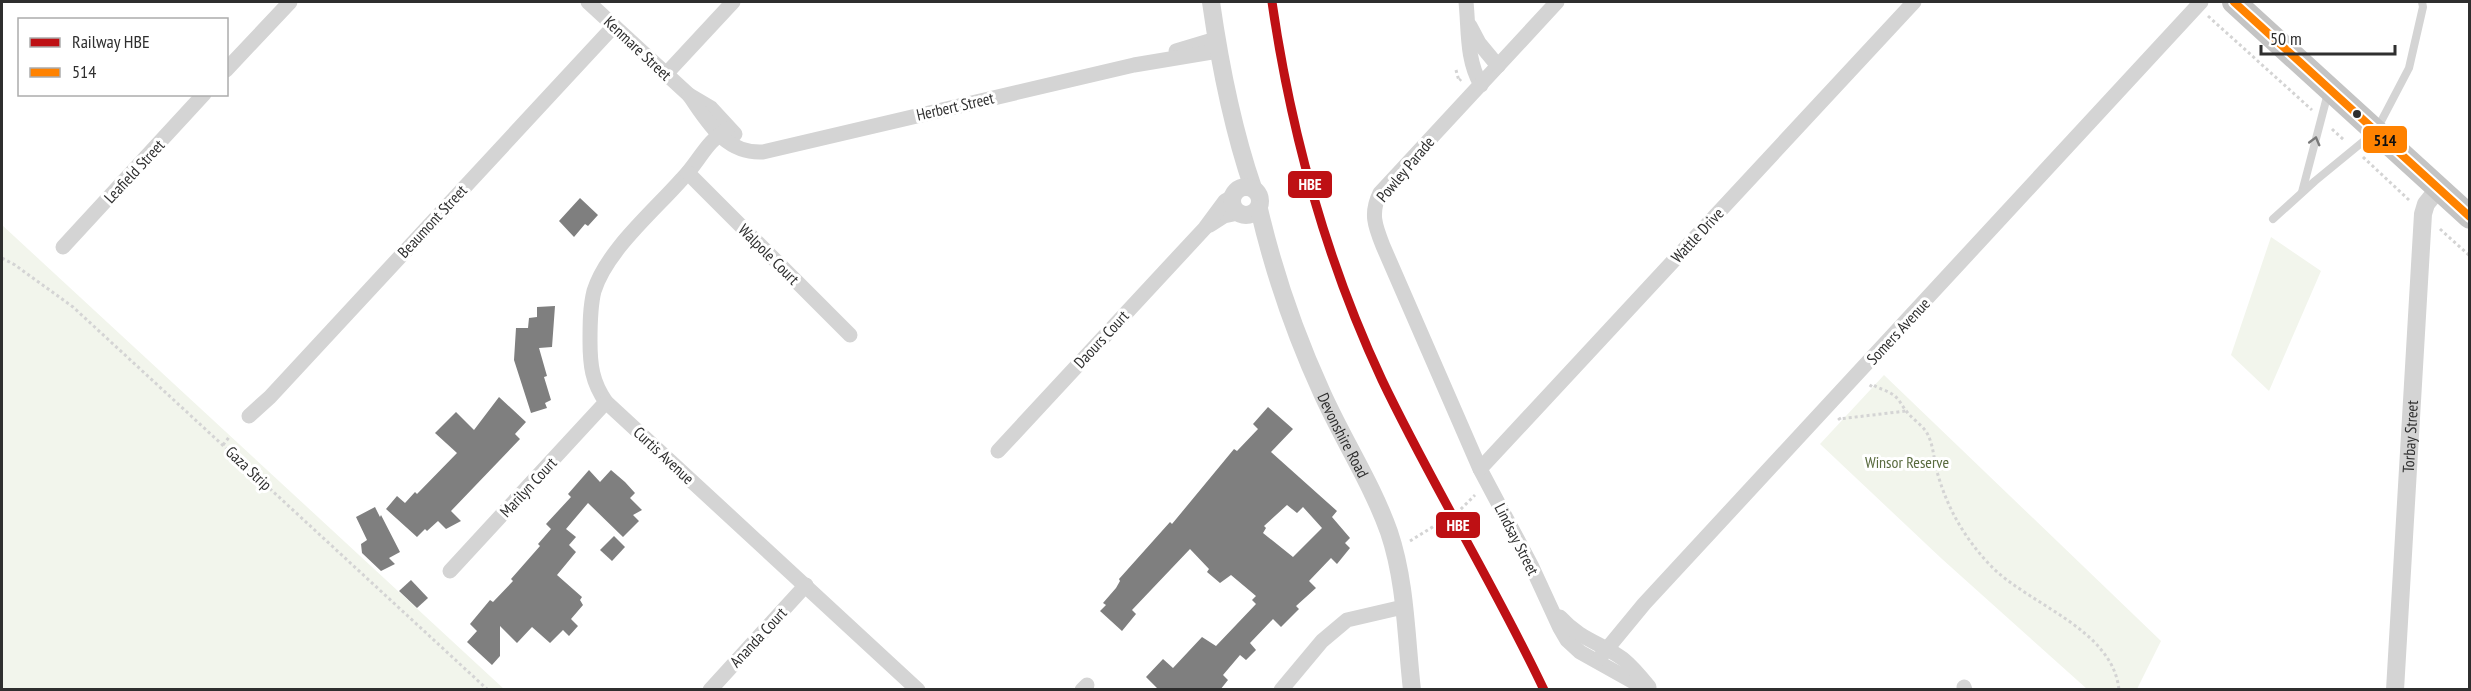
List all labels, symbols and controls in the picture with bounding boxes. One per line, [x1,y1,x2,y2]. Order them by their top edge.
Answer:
street label: Kenmare Street [600,12,676,85]
legend [18,18,228,96]
scale bar [2261,18,2394,56]
text: 50 m [2270,27,2302,50]
text: Railway HBE [72,30,150,53]
text: 514 [72,60,96,83]
street label: Herbert Street [914,87,996,125]
unlabelled marker [2351,108,2363,120]
line badge: 514 [2362,125,2408,154]
text: 514 [2374,130,2397,150]
street label: Powley Parade [1372,132,1438,206]
street label: Leafield Street [100,135,169,207]
one-way arrow [2308,136,2321,146]
line badge: HBE [1287,170,1333,199]
text: HBE [1298,174,1322,194]
street label: Beaumont Street [393,180,471,262]
street label: Wattle Drive [1666,203,1728,267]
street label: Walpole Court [734,219,804,289]
street label: Somers Avenue [1862,293,1934,369]
street label: Daours Court [1069,306,1133,372]
street label: Devonshire Road [1313,390,1373,481]
street label: Torbay Street [2398,399,2422,473]
street label: Curtis Avenue [630,422,698,488]
street label: Gaza Strip [222,442,276,494]
street label: Marilyn Court [495,452,561,521]
park label: Winsor Reserve [1865,452,1949,472]
street label: Lindsay Street [1490,500,1544,579]
line badge: HBE [1435,511,1481,539]
text: HBE [1446,515,1470,535]
street label: Ananda Court [725,602,791,671]

